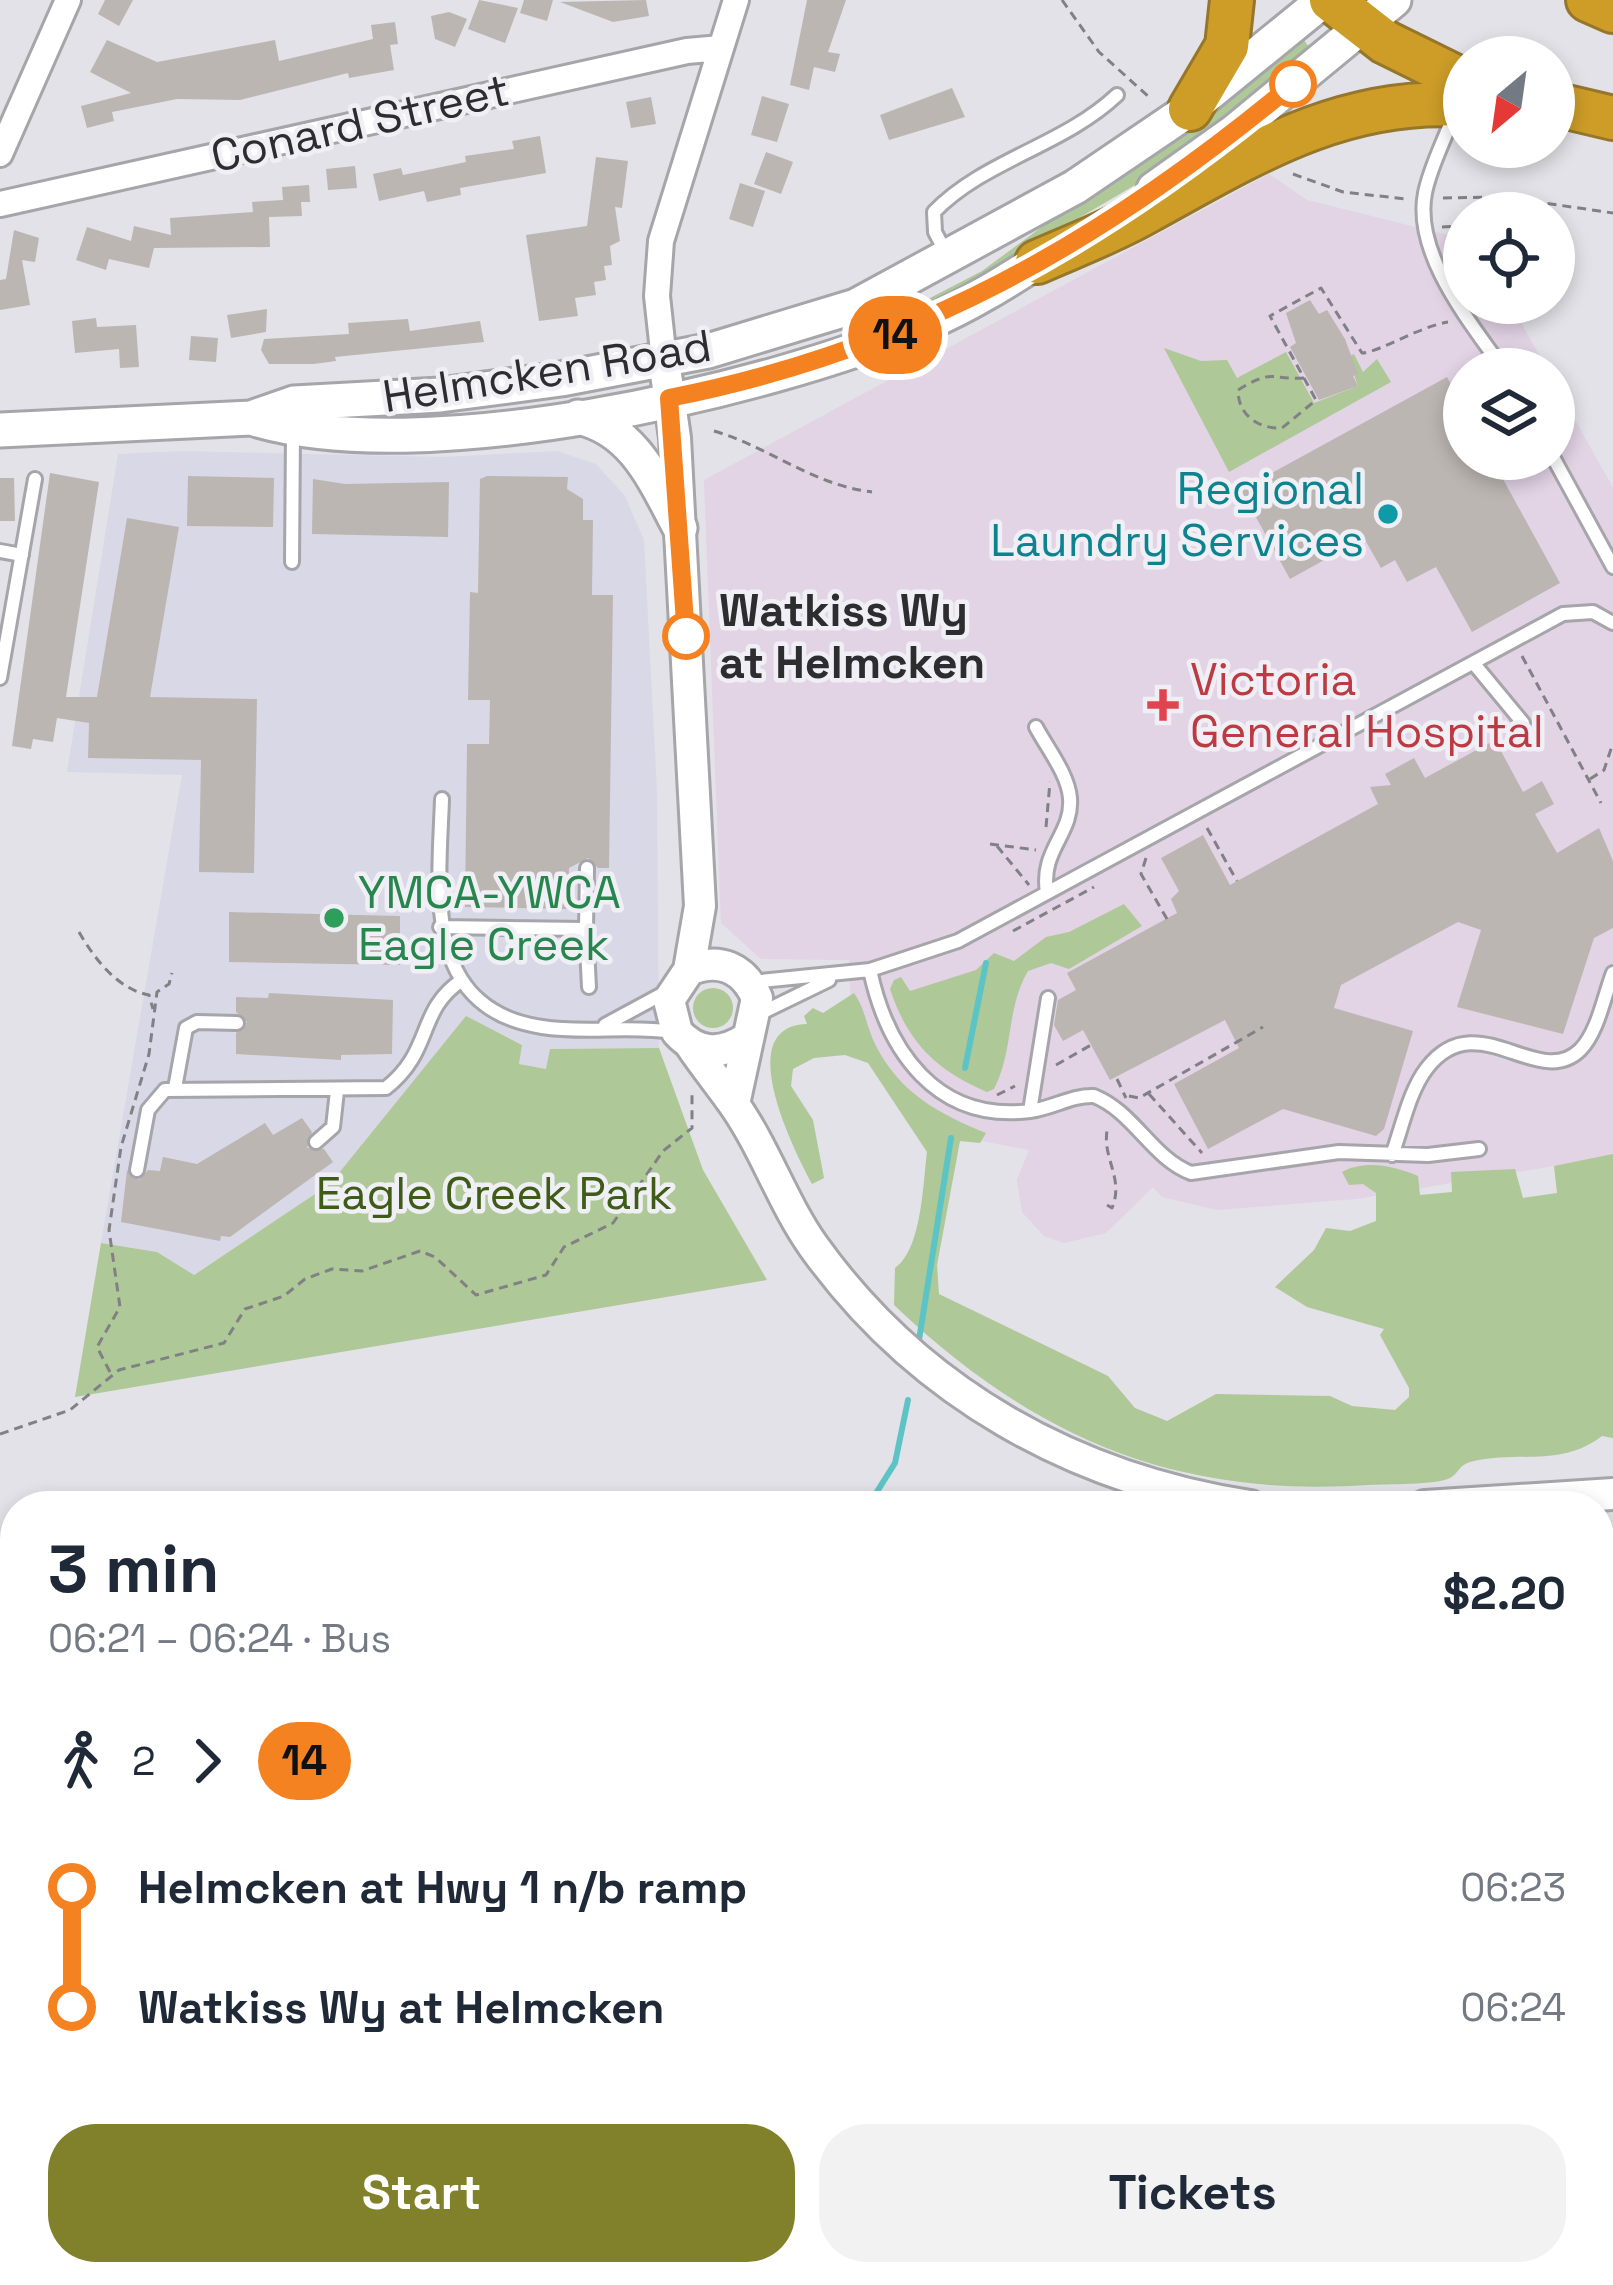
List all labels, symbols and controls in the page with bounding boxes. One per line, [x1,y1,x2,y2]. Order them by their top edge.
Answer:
north arrow [1443,36,1575,168]
map controls [1443,36,1575,480]
street label: Conard Street [205,61,515,185]
unlabelled marker [1271,62,1315,106]
button: locate [1443,192,1575,324]
line badge: 14 [841,296,949,374]
text: 14 [872,308,918,361]
street label: Helmcken Road [379,317,715,425]
button: layers [1443,348,1575,480]
place label: Regional Laundry Services [990,460,1364,569]
marker: Regional Laundry Services [1375,501,1401,527]
place label: Watkiss Wy at Helmcken [719,582,985,691]
marker: Watkiss Wy at Helmcken [664,614,708,658]
place label: Victoria General Hospital [1190,651,1544,760]
marker: Victoria General Hospital [1147,689,1179,721]
place label: YMCA-YWCA Eagle Creek [358,864,621,973]
marker: YMCA-YWCA Eagle Creek [321,905,347,931]
park label: Eagle Creek Park [316,1165,672,1222]
text: 3 min [48,1527,219,1611]
text: $2.20 [1443,1565,1566,1622]
text: 06:21 – 06:24 · Bus [48,1614,391,1663]
icon: walk [48,1728,114,1794]
icon: forward [174,1728,240,1794]
text: 14 [282,1734,327,1787]
text: 2 [132,1737,156,1786]
text: Helmcken at Hwy 1 n/b ramp [138,1859,747,1916]
text: 06:23 [1460,1863,1566,1912]
text: Watkiss Wy at Helmcken [138,1979,665,2036]
text: 06:24 [1461,1983,1566,2032]
button: Start [48,2124,795,2262]
button: Tickets [819,2124,1566,2262]

